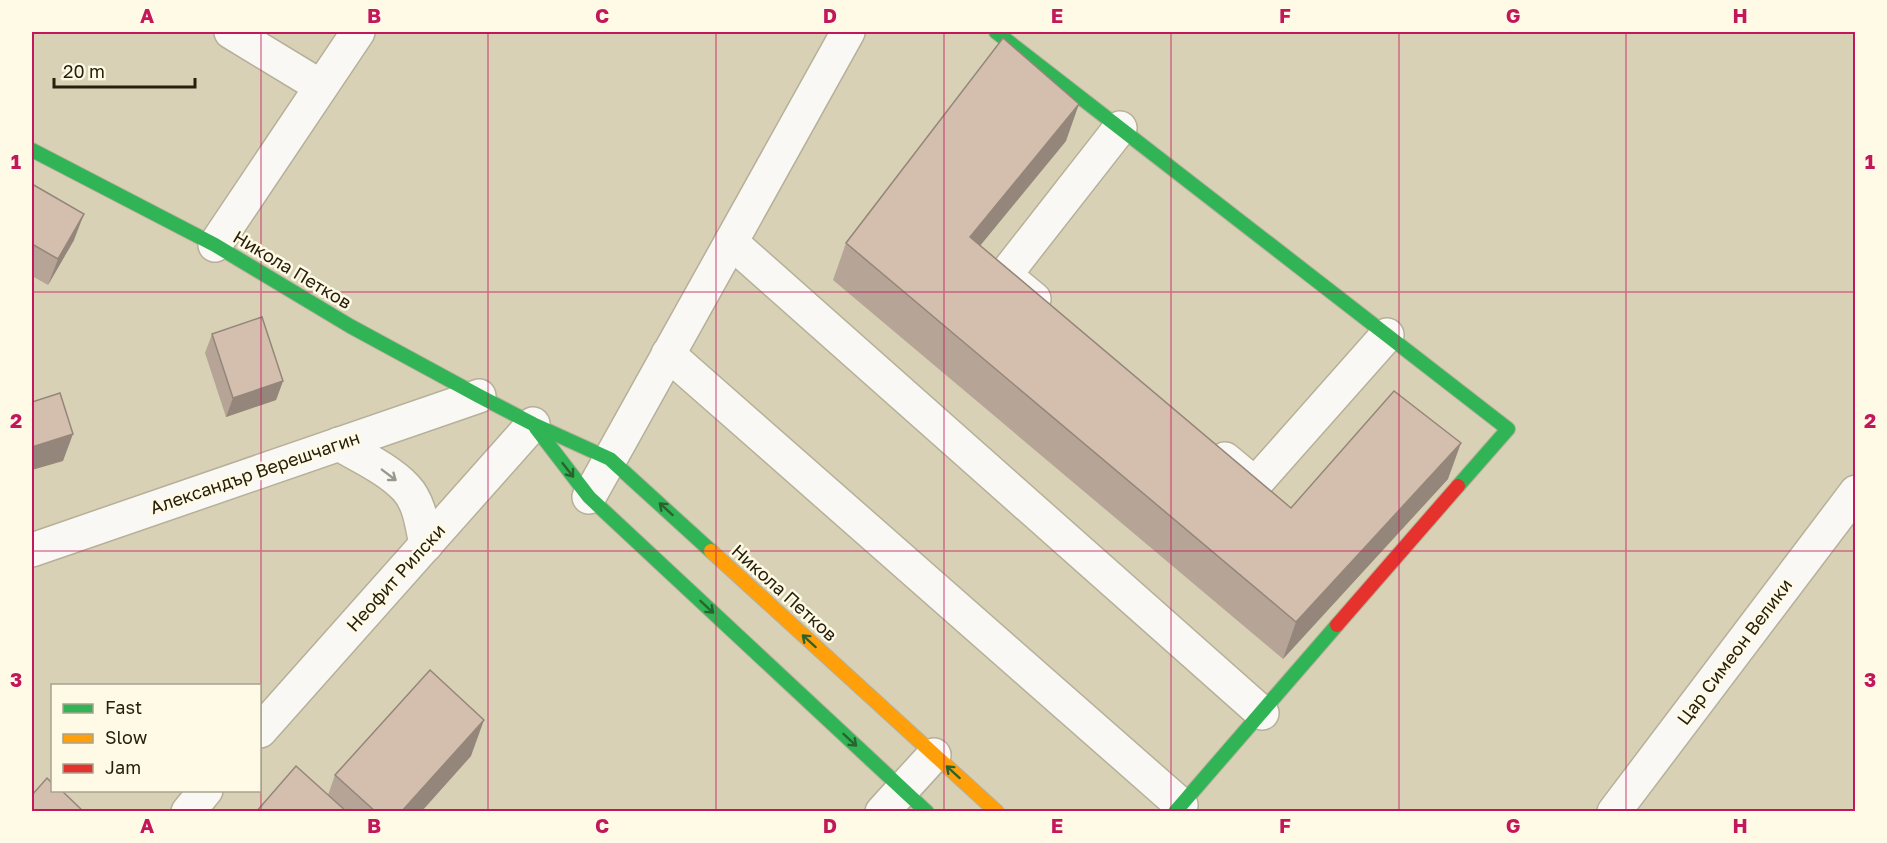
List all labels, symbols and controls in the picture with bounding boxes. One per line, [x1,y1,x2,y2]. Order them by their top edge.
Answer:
text: A [140,3,154,27]
text: B [367,3,381,27]
text: C [595,3,609,27]
text: D [823,3,837,27]
text: E [1051,3,1063,27]
text: F [1279,3,1291,27]
text: G [1506,3,1520,27]
text: H [1732,3,1748,27]
scale bar [54,51,195,89]
text: 20 m [63,60,105,82]
text: 1 [11,149,21,173]
text: 1 [1865,149,1875,173]
street label: Никола Петков [229,225,356,313]
text: 2 [10,408,22,432]
text: 2 [1864,408,1876,432]
street label: Александър Верешчагин [147,426,362,518]
one-way arrow [562,462,575,478]
one-way arrow [380,469,396,482]
one-way arrow [658,502,673,516]
street label: Неофит Рилски [341,519,449,636]
street label: Никола Петков [728,539,842,645]
street label: Цар Симеон Велики [1672,574,1796,729]
one-way arrow [699,600,714,614]
one-way arrow [802,634,817,648]
text: 3 [10,667,22,691]
text: 3 [1864,667,1876,691]
legend [51,684,261,792]
text: Fast [105,696,142,718]
text: Slow [105,726,148,748]
one-way arrow [842,732,857,747]
text: Jam [105,756,141,778]
one-way arrow [946,765,961,779]
text: A [140,813,154,837]
text: B [367,813,381,837]
text: C [595,813,609,837]
text: D [823,813,837,837]
text: E [1051,813,1063,837]
text: F [1279,813,1291,837]
text: G [1506,813,1520,837]
text: H [1732,813,1748,837]

